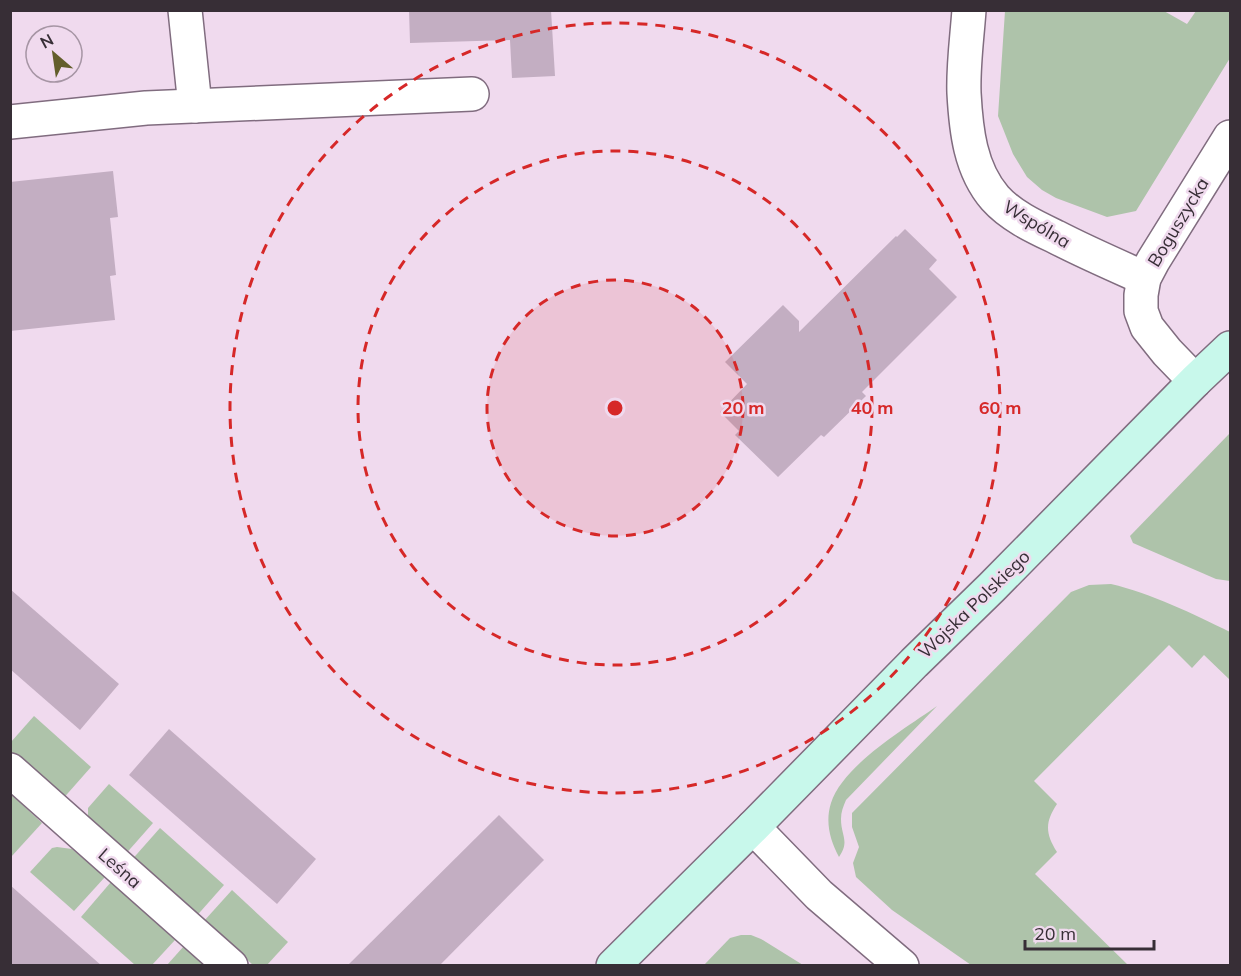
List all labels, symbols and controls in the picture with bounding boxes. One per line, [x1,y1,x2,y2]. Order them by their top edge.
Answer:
north arrow [24,24,84,84]
text: N [37,29,57,53]
street label: Boguszycka [1142,173,1214,271]
street label: Wspólna [999,195,1075,253]
text: 20 m [722,396,764,419]
text: 40 m [851,396,893,419]
text: 60 m [979,396,1021,419]
centre of rings [605,398,625,418]
street label: Wojska Polskiego [913,545,1035,663]
street label: Leśna [94,843,146,893]
scale bar [1025,913,1154,951]
text: 20 m [1034,922,1076,945]

